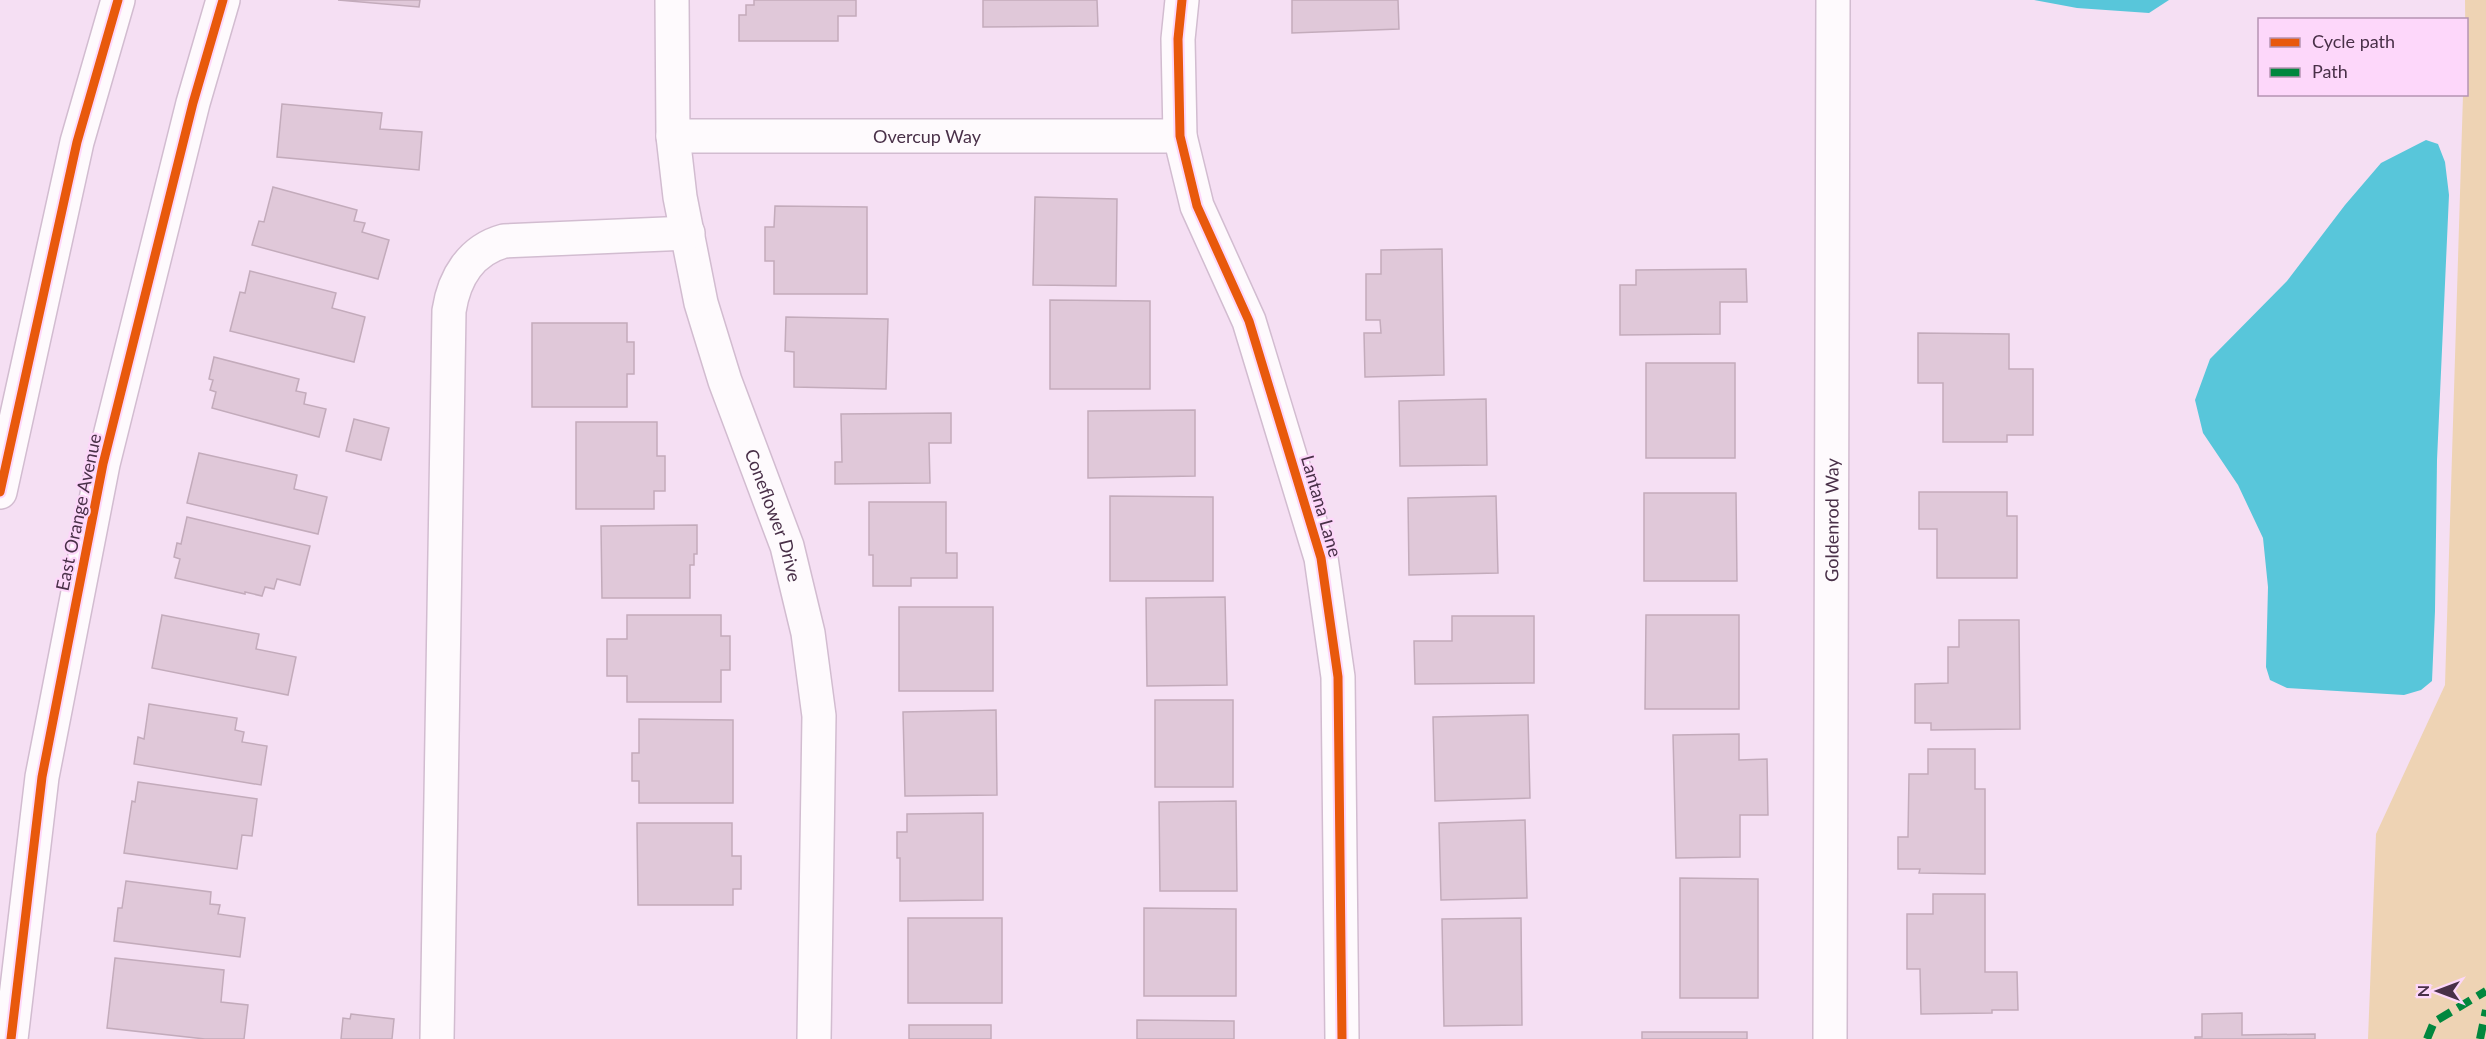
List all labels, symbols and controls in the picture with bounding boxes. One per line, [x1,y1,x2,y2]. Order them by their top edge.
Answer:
legend [2258,18,2468,96]
text: Cycle path [2312,30,2395,52]
text: Path [2312,60,2348,82]
street label: Overcup Way [873,125,982,147]
street label: East Orange Avenue [51,431,105,593]
street label: Coneflower Drive [740,446,806,584]
street label: Lantana Lane [1297,453,1347,559]
street label: Goldenrod Way [1820,457,1843,582]
north arrow [2408,961,2468,1021]
text: N [2413,985,2432,997]

